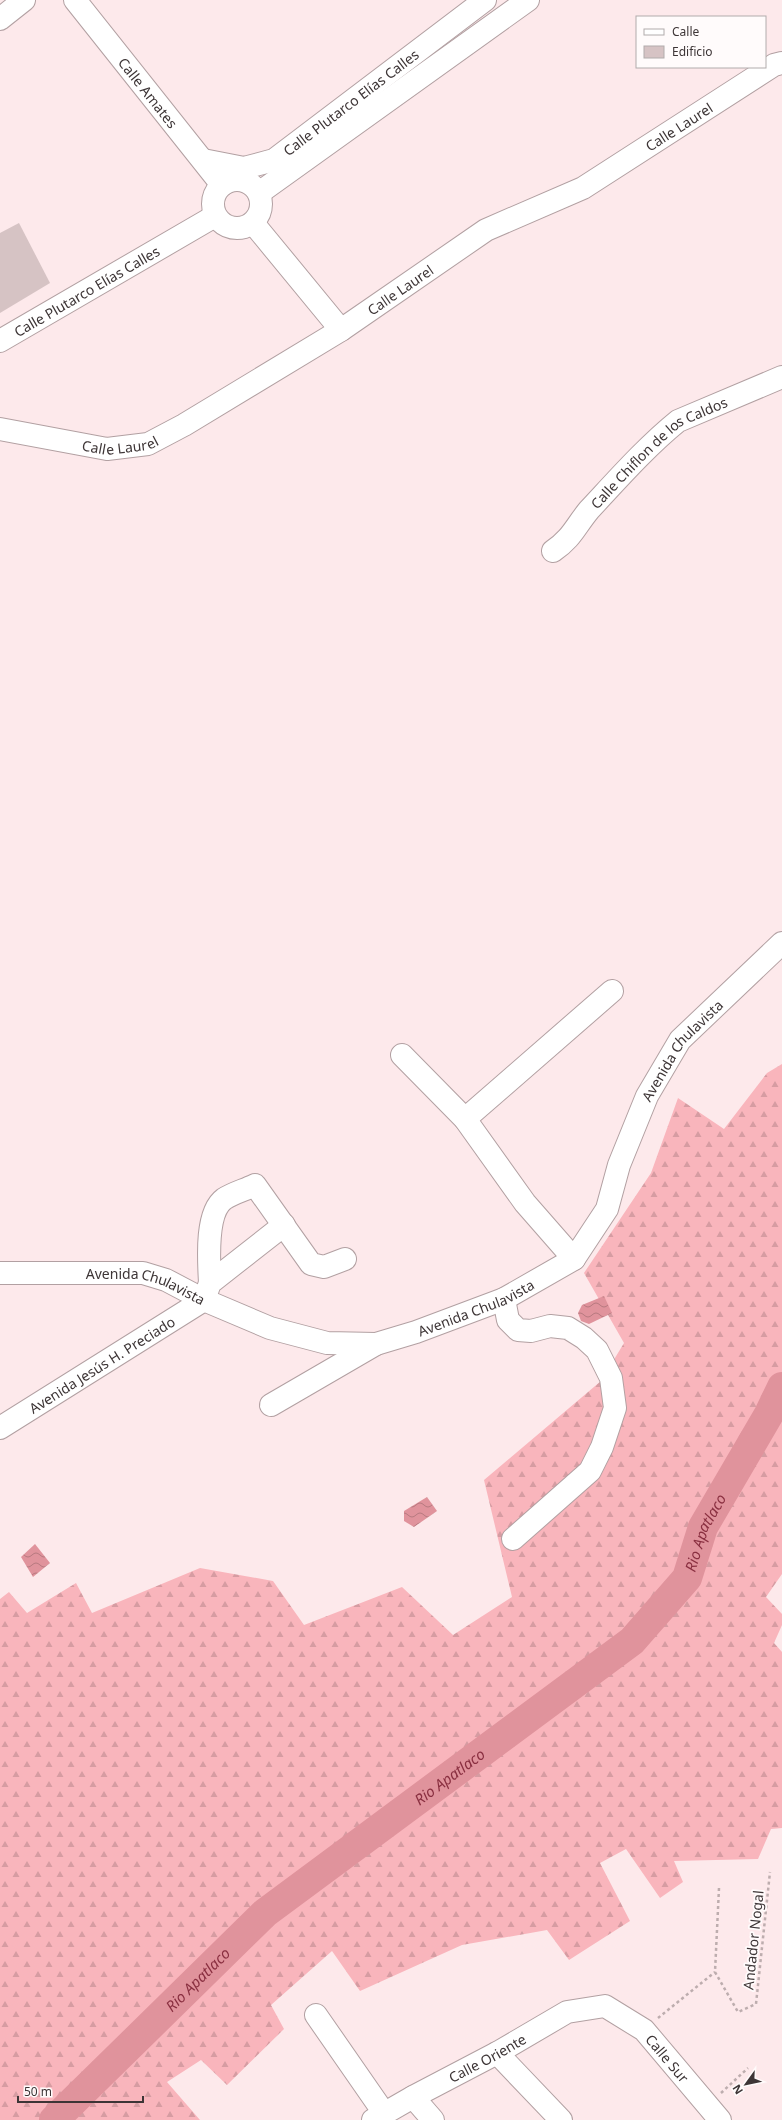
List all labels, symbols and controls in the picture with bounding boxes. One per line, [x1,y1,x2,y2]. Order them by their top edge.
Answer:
legend [636,16,766,68]
text: Calle [672,23,700,40]
text: Edificio [672,43,713,60]
street label: Calle Plutarco Elías Calles [279,44,423,159]
street label: Calle Amates [114,53,182,132]
street label: Calle Laurel [641,98,716,155]
street label: Calle Plutarco Elías Calles [10,241,163,341]
street label: Calle Laurel [363,260,437,319]
street label: Calle Chiflon de los Caldos [586,392,730,512]
street label: Calle Laurel [81,431,161,459]
street label: Avenida Chulavista [637,995,727,1104]
street label: Avenida Chulavista [86,1264,209,1309]
street label: Avenida Chulavista [415,1274,537,1340]
street label: Avenida Jesús H. Preciado [25,1311,178,1417]
water label: Rio Apatlaco [680,1490,730,1574]
water label: Rio Apatlaco [410,1744,489,1809]
street label: Andador Nogal [738,1889,768,1991]
water label: Rio Apatlaco [161,1943,234,2015]
street label: Calle Oriente [445,2029,529,2086]
street label: Calle Sur [642,2030,694,2086]
north arrow [726,2064,766,2104]
scale bar [18,2078,143,2104]
text: N [728,2082,746,2098]
text: 50 m [24,2083,52,2100]

